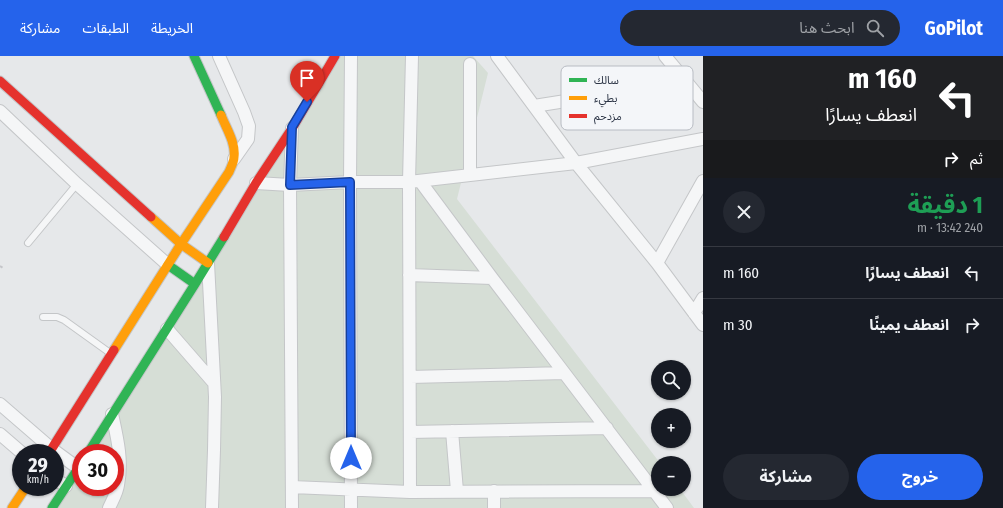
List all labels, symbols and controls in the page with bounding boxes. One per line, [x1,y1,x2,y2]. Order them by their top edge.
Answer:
search box [620,10,900,46]
icon: search [864,17,886,39]
text: GoPilot [924,17,983,40]
text: ابحث هنا [799,19,854,37]
text: مشاركة [20,20,60,37]
text: الطبقات [82,20,129,37]
text: الخريطة [151,20,193,37]
pin [290,61,324,102]
text: 160 m [848,62,917,95]
legend [561,66,693,130]
icon: arrive [296,67,318,89]
icon: left [931,72,983,124]
text: سالك [594,74,619,87]
text: بطيء [594,92,617,108]
text: انعطف يسارًا [825,104,917,126]
text: مزدحم [594,110,622,125]
icon: right [940,148,962,170]
text: ثم [970,150,983,168]
button: close [723,191,765,233]
text: 1 دقيقة [907,191,983,219]
text: 240 m · 13:42 [917,220,983,235]
icon: left [961,262,983,284]
text: 160 m [723,264,759,282]
text: انعطف يسارًا [865,264,949,282]
icon: right [961,314,983,336]
text: 30 m [723,316,753,334]
text: انعطف يمينًا [869,316,949,334]
map controls [651,360,691,496]
button: search [651,360,691,400]
button: + [651,408,691,448]
position arrow [330,437,372,479]
speed limit sign: 30 [72,444,124,496]
text: 29 [28,453,48,477]
button: مشاركة [723,454,849,500]
button: خروج [857,454,983,500]
button: − [651,456,691,496]
text: km/h [27,474,49,486]

